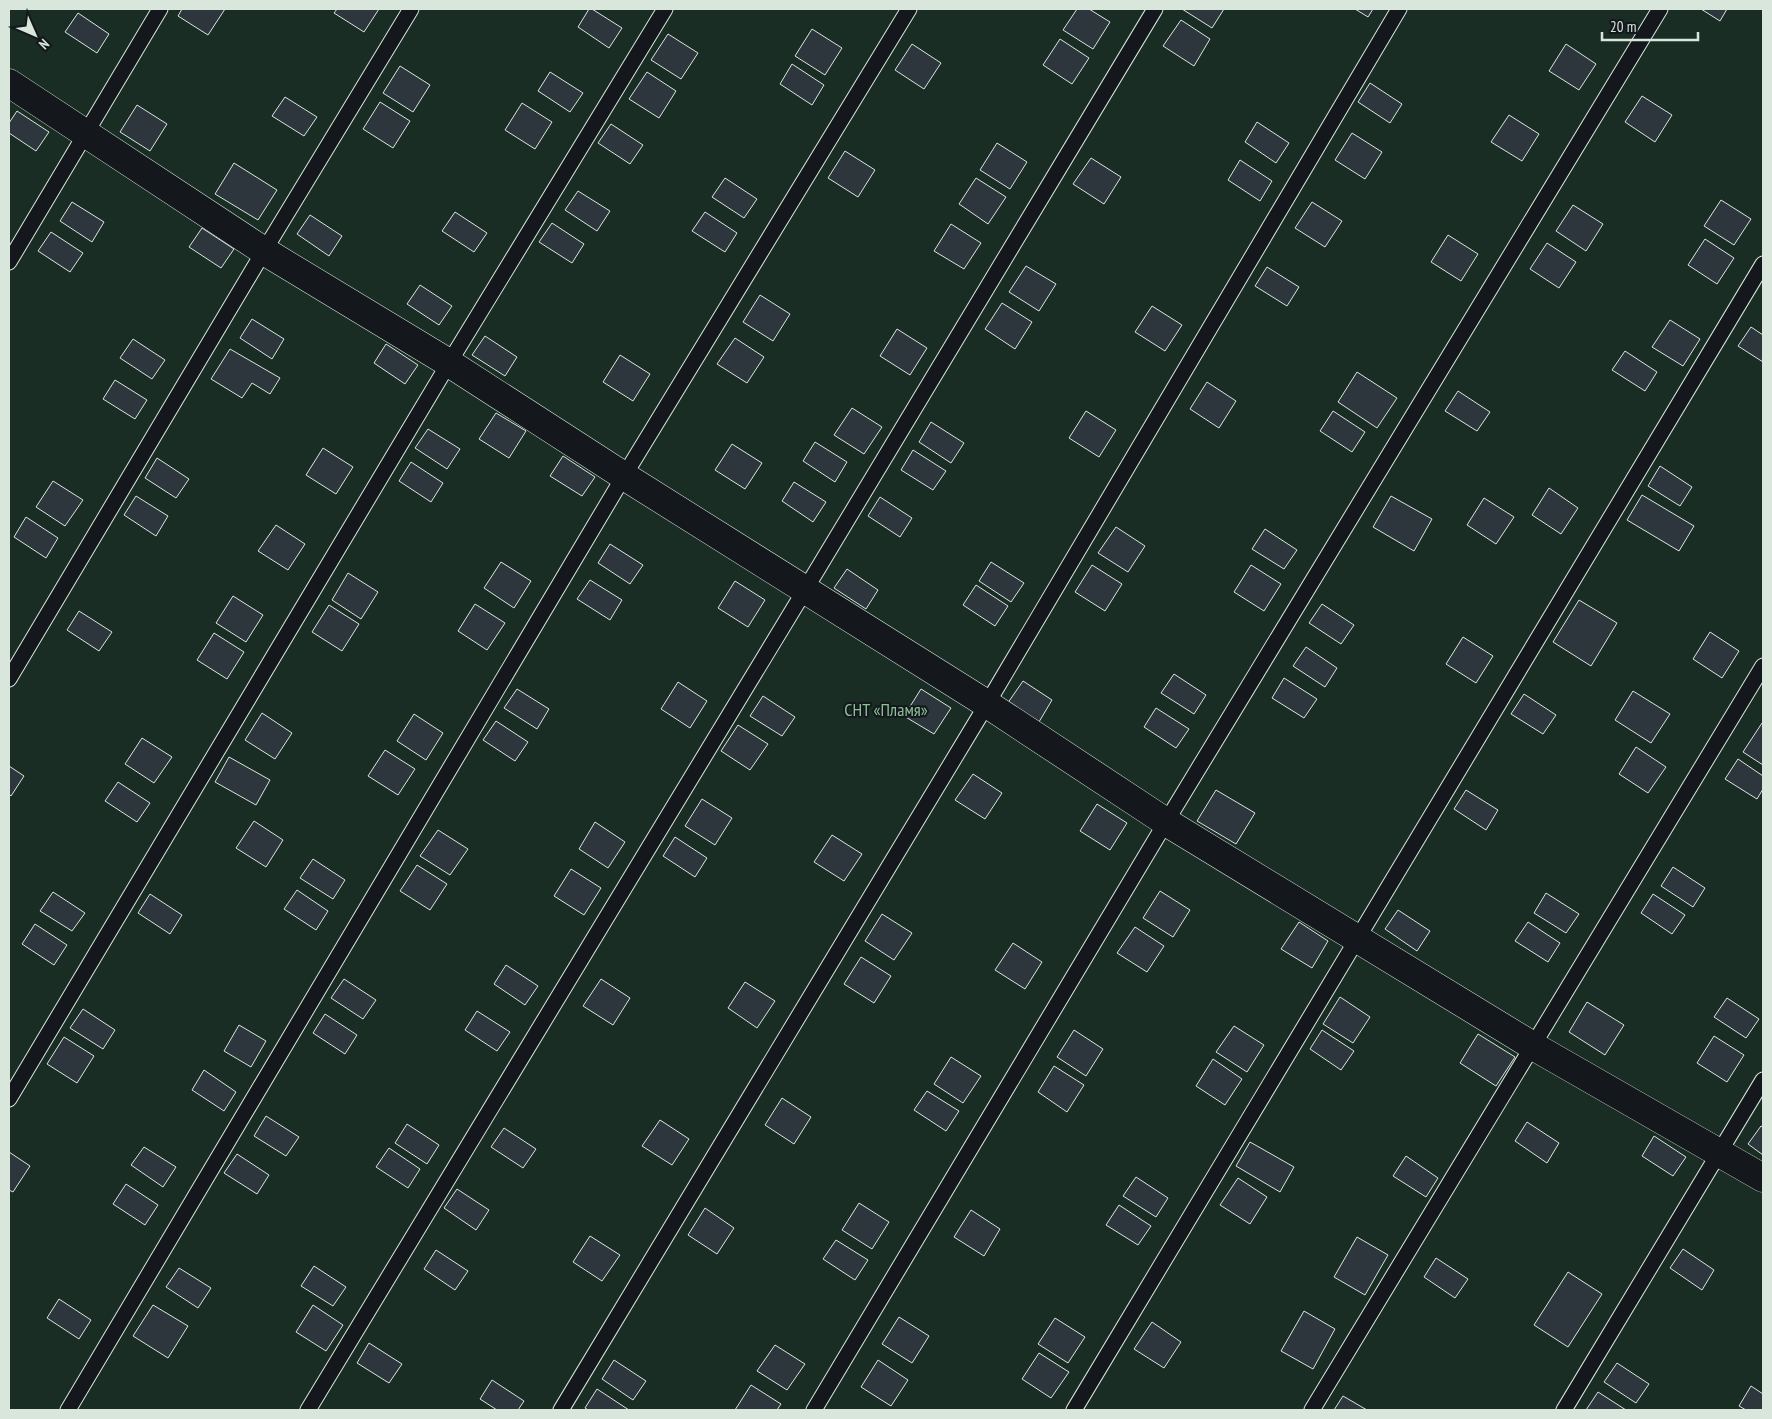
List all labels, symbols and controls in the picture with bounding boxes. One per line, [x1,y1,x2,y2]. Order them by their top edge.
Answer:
north arrow [10,10,60,60]
scale bar [1602,10,1698,42]
text: 20 m [1610,17,1636,36]
text: N [35,35,53,53]
park label: СНТ «Пламя» [844,698,928,721]

